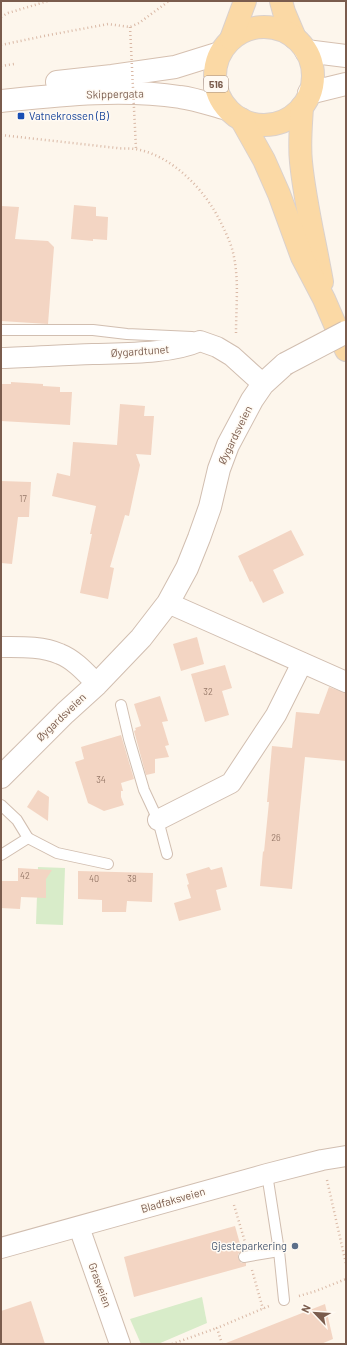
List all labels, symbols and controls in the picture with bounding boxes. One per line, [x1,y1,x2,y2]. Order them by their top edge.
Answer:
road number: 516 [204,76,228,92]
street label: Skippergata [86,86,144,101]
place label: Vatnekrossen (B) [29,109,109,122]
marker: Vatnekrossen (B) [16,111,26,121]
street label: Øygardtunet [110,342,170,359]
street label: Øygardsveien [215,403,254,466]
house number: 17 [19,493,27,504]
house number: 32 [203,686,213,697]
street label: Øygardsveien [33,690,88,743]
house number: 34 [96,774,106,785]
house number: 26 [271,832,281,843]
house number: 42 [20,870,30,881]
house number: 40 [89,873,99,884]
house number: 38 [127,873,137,884]
street label: Bladfaksveien [139,1184,207,1215]
place label: Gjesteparkering [211,1239,287,1252]
marker: Gjesteparkering [290,1241,300,1251]
street label: Grasveien [86,1261,115,1309]
north arrow [295,1293,335,1333]
text: N [298,1302,313,1315]

